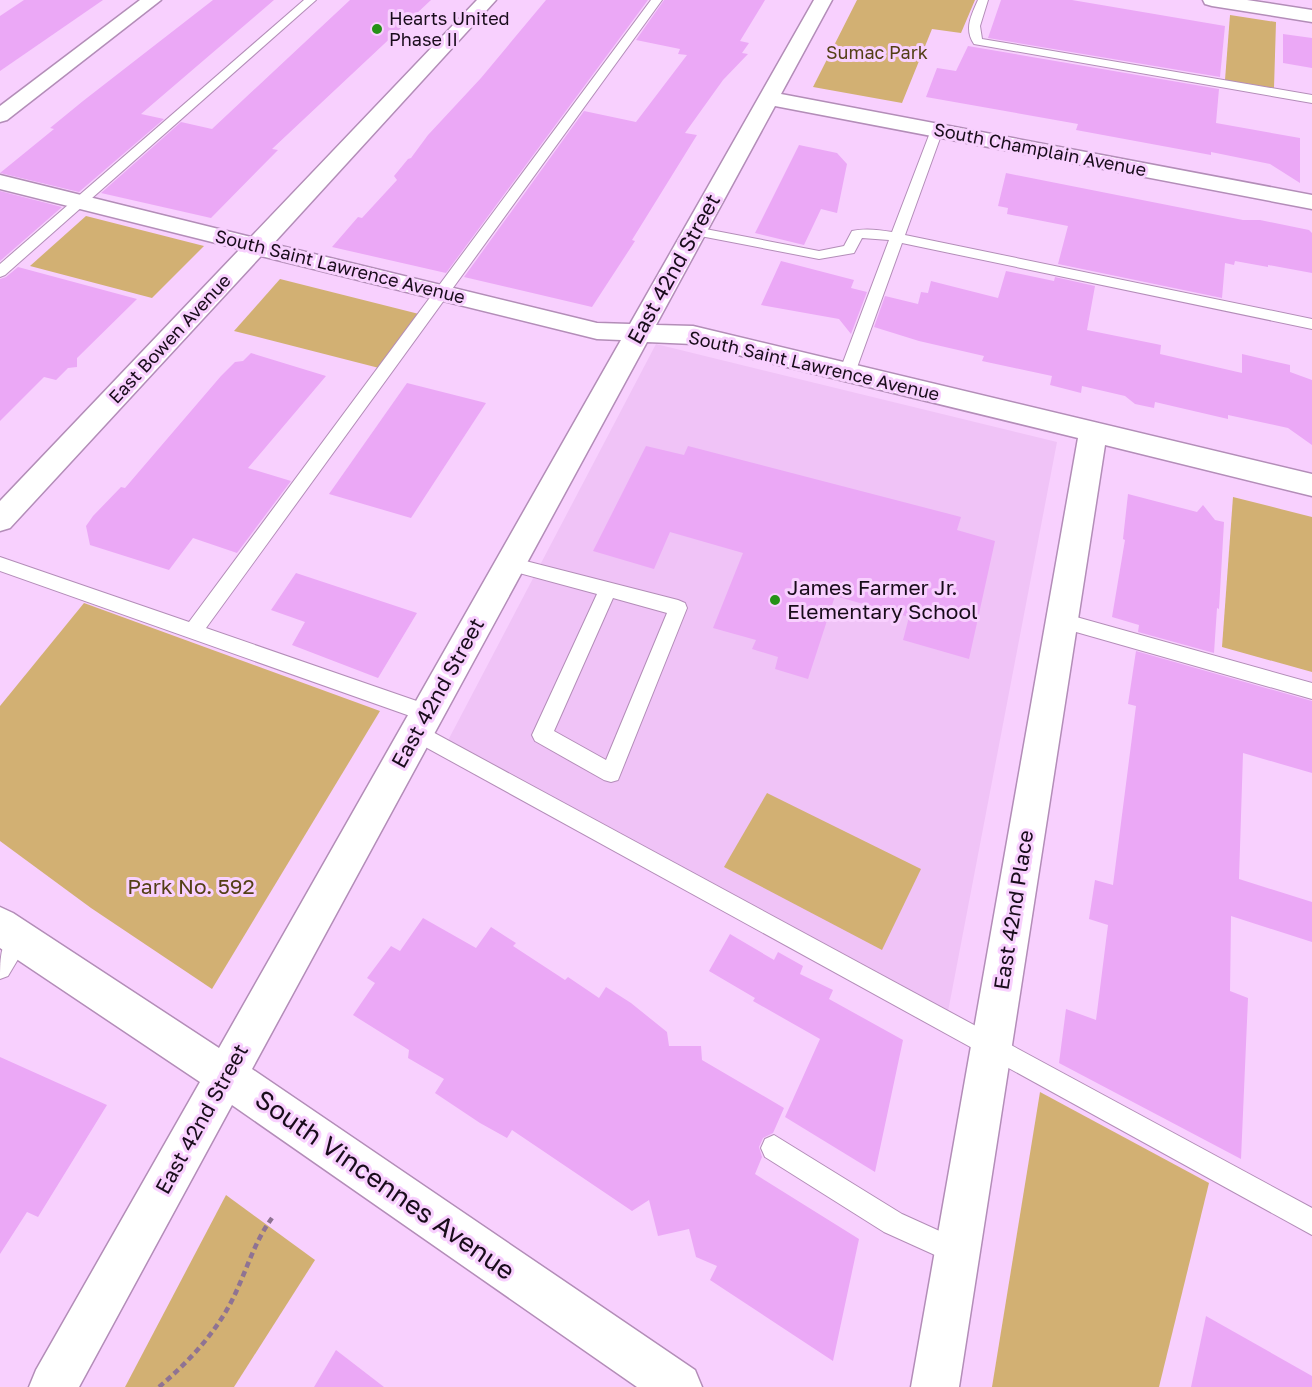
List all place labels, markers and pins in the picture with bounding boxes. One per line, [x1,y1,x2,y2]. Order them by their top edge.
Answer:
place label: Hearts United Phase II [389,7,510,50]
marker: Hearts United Phase II [370,22,384,36]
place label: James Farmer Jr. Elementary School [787,574,978,624]
marker: James Farmer Jr. Elementary School [768,593,782,607]

